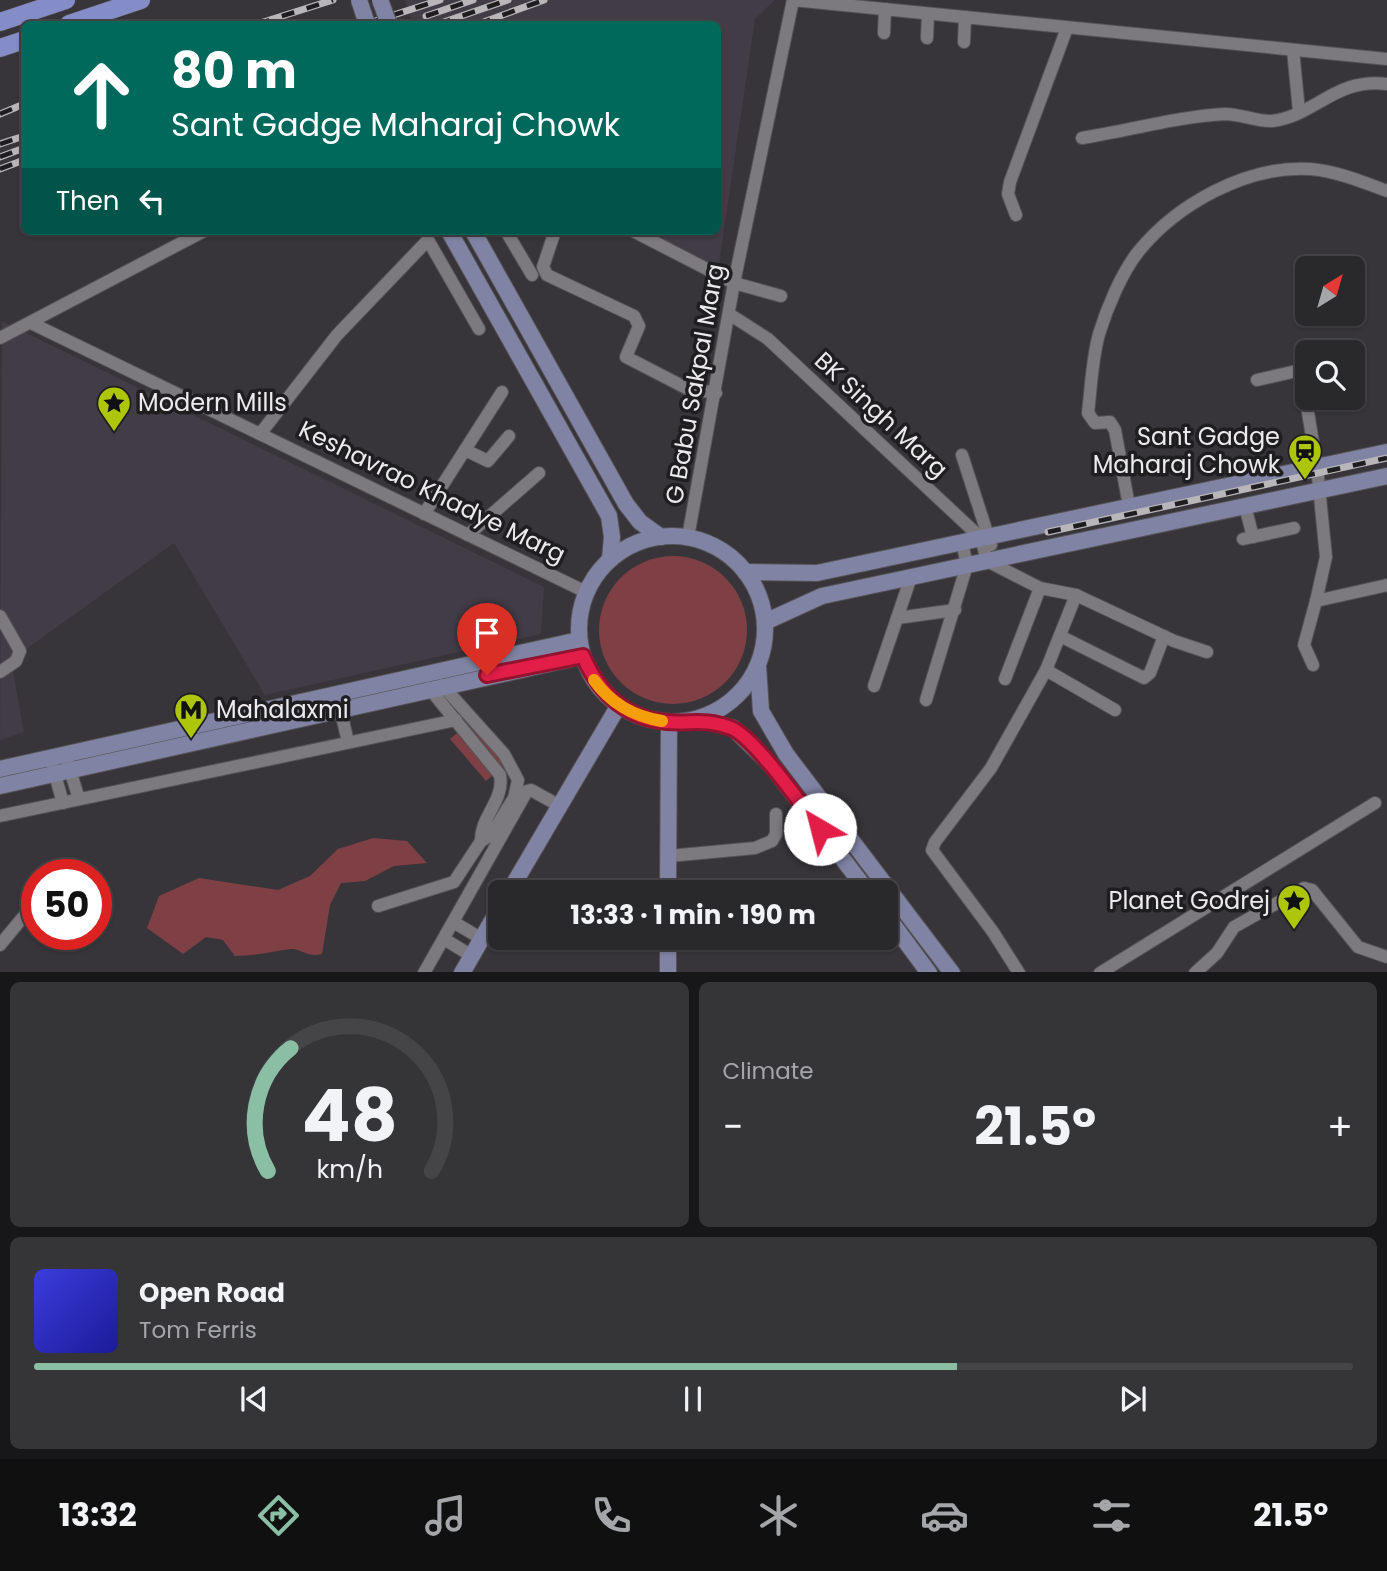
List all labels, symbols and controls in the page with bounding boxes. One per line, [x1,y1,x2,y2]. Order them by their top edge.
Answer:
text: 80 m [171,37,297,105]
icon: ahead [56,49,147,140]
text: Sant Gadge Maharaj Chowk [171,102,620,147]
icon: left [133,182,171,220]
text: Then [56,183,119,219]
north arrow [1295,256,1365,326]
map controls [1295,256,1365,410]
street label: G Babu Sakpal Marg [657,261,732,507]
button: search [1295,340,1365,410]
street label: BK Singh Marg [808,344,955,485]
place icon: Modern Mills [95,384,133,433]
place label: Modern Mills [138,386,287,419]
street label: Keshavrao Khadye Marg [293,413,571,571]
place label: Sant Gadge Maharaj Chowk [1093,420,1281,481]
station icon: Sant Gadge Maharaj Chowk [1286,432,1324,481]
pin [457,603,517,675]
icon: arrive [468,614,506,652]
metro station icon: Mahalaxmi [172,691,210,740]
place label: Mahalaxmi [216,693,349,726]
position arrow [783,792,857,866]
speed limit sign: 50 [21,859,112,950]
place icon: Planet Godrej [1275,882,1313,931]
place label: Planet Godrej [1109,884,1270,917]
text: 13:33 · 1 min · 190 m [570,897,816,933]
text: Climate [723,1055,813,1087]
text: 48 [301,1065,397,1166]
text: 21.5° [974,1090,1096,1163]
text: − [723,1100,743,1153]
text: + [1327,1100,1353,1153]
text: km/h [316,1151,383,1186]
text: Open Road [139,1275,285,1311]
text: Tom Ferris [139,1314,257,1346]
icon: previous [235,1380,273,1418]
icon: pause [674,1380,712,1418]
icon: next [1114,1380,1152,1418]
icon: directions [254,1491,303,1540]
icon: music [421,1491,470,1540]
icon: phone [587,1491,636,1540]
icon: climate [754,1491,803,1540]
icon: car [920,1491,969,1540]
icon: filters [1087,1491,1136,1540]
text: 13:32 [59,1492,137,1537]
text: 21.5° [1253,1492,1328,1537]

